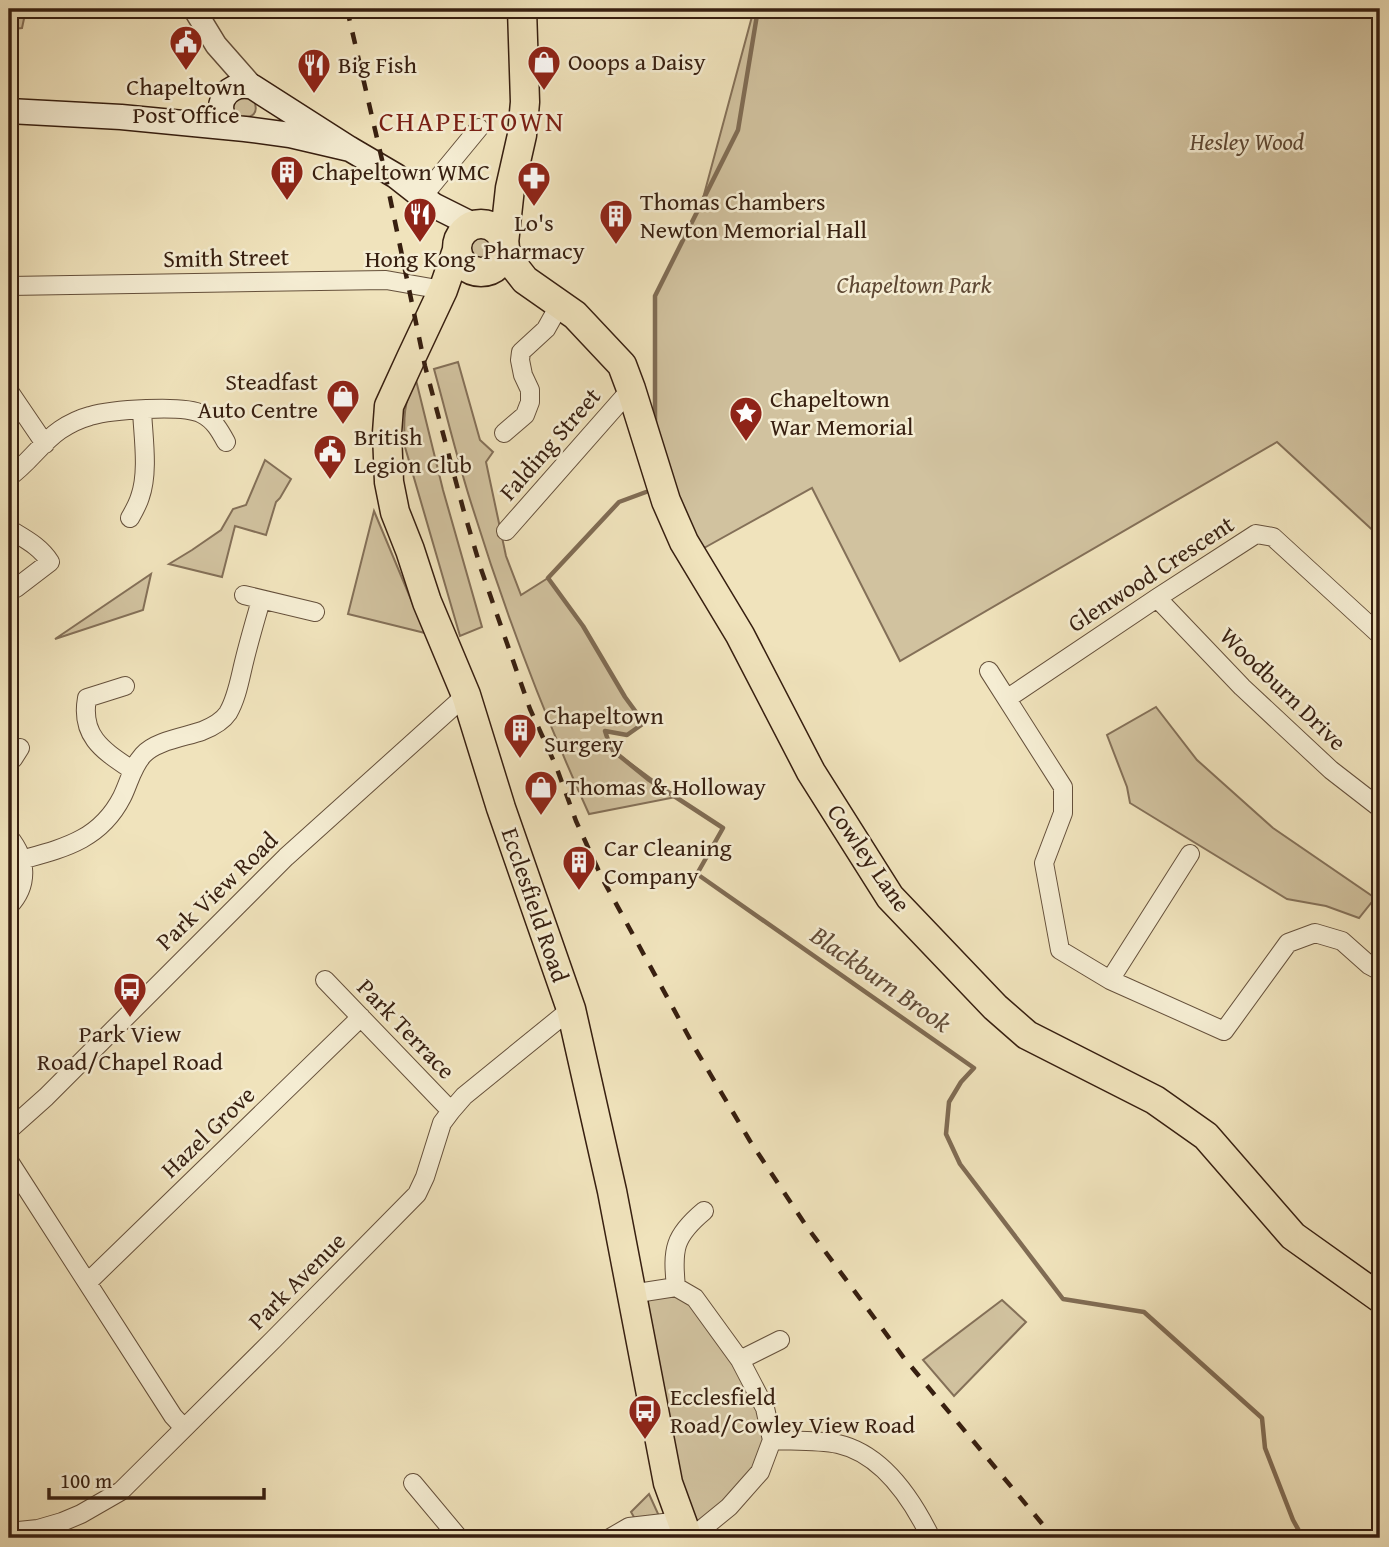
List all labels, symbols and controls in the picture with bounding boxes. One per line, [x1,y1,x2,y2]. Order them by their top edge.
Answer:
public building icon: Chapeltown Post Office [167,23,205,72]
shop icon: Ooops a Daisy [525,43,563,92]
place label: Ooops a Daisy [568,44,706,79]
restaurant icon: Big Fish [295,46,333,95]
place label: Big Fish [338,47,418,82]
place label: Chapeltown Post Office [126,69,246,132]
district label: CHAPELTOWN [379,100,565,141]
park label: Hesley Wood [1189,124,1305,159]
building icon: Chapeltown WMC [268,153,306,202]
place label: Chapeltown WMC [312,154,490,189]
pharmacy icon: Lo's Pharmacy [515,159,553,208]
place label: Thomas Chambers Newton Memorial Hall [640,184,867,247]
restaurant icon: Hong Kong [401,195,439,244]
building icon: Thomas Chambers Newton Memorial Hall [597,197,635,246]
place label: Lo's Pharmacy [483,205,585,268]
street label: Smith Street [163,239,290,276]
place label: Hong Kong [365,241,475,276]
park label: Chapeltown Park [837,267,991,302]
place label: Steadfast Auto Centre [197,364,319,427]
shop icon: Steadfast Auto Centre [324,377,362,426]
street label: Falding Street [491,379,609,508]
place label: Chapeltown War Memorial [770,381,914,444]
place icon: Chapeltown War Memorial [727,394,765,443]
place label: British Legion Club [354,419,472,482]
public building icon: British Legion Club [311,432,349,481]
street label: Glenwood Crescent [1061,506,1241,641]
street label: Woodburn Drive [1212,619,1355,758]
place label: Chapeltown Surgery [544,698,664,761]
building icon: Chapeltown Surgery [501,711,539,760]
shop icon: Thomas & Holloway [522,768,560,817]
place label: Thomas & Holloway [566,769,766,804]
street label: Cowley Lane [819,796,920,919]
street label: Park View Road [148,823,286,958]
street label: Ecclesfield Road [493,823,578,987]
place label: Car Cleaning Company [604,830,732,893]
building icon: Car Cleaning Company [560,843,598,892]
water label: Blackburn Brook [802,915,960,1042]
bus stop icon: Park View Road/Chapel Road [111,970,149,1019]
street label: Park Terrace [349,970,463,1087]
place label: Park View Road/Chapel Road [37,1016,223,1079]
street label: Hazel Grove [153,1078,263,1186]
street label: Park Avenue [240,1224,353,1337]
place label: Ecclesfield Road/Cowley View Road [670,1379,915,1442]
bus stop icon: Ecclesfield Road/Cowley View Road [626,1392,664,1441]
scale bar [49,1456,264,1500]
text: 100 m [60,1465,112,1496]

